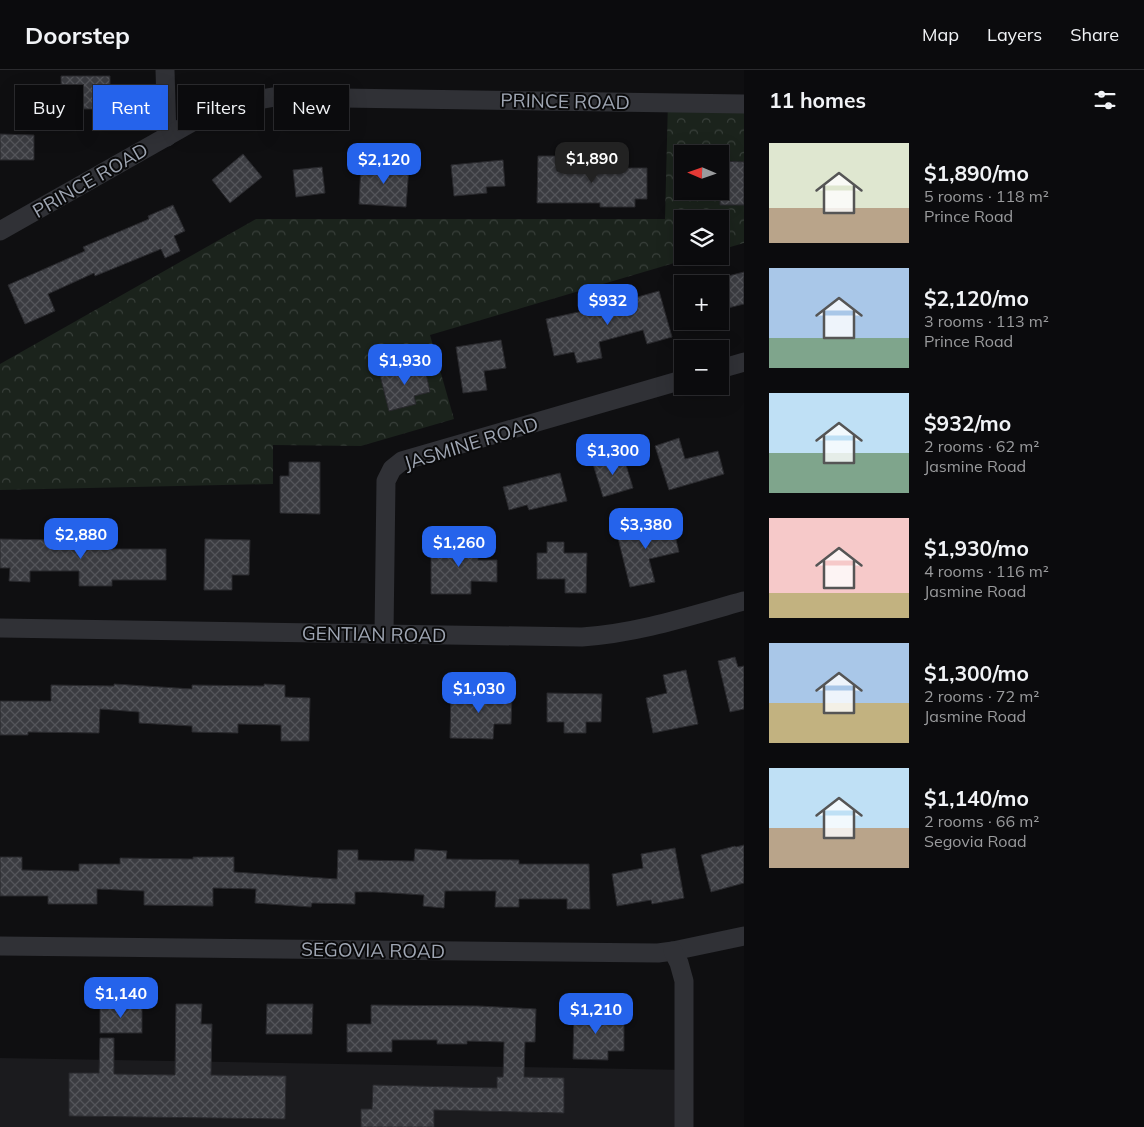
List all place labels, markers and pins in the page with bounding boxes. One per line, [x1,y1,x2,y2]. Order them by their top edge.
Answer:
pin: $2,120 [343,142,425,185]
pin: $1,890 [551,142,633,184]
pin: $932 [578,284,638,326]
pin: $1,930 [364,344,446,386]
pin: $1,300 [572,434,654,476]
pin: $3,380 [605,508,687,550]
pin: $2,880 [40,518,122,560]
pin: $1,260 [418,526,500,568]
pin: $1,030 [438,672,520,714]
pin: $1,140 [80,976,162,1019]
pin: $1,210 [555,992,637,1035]

